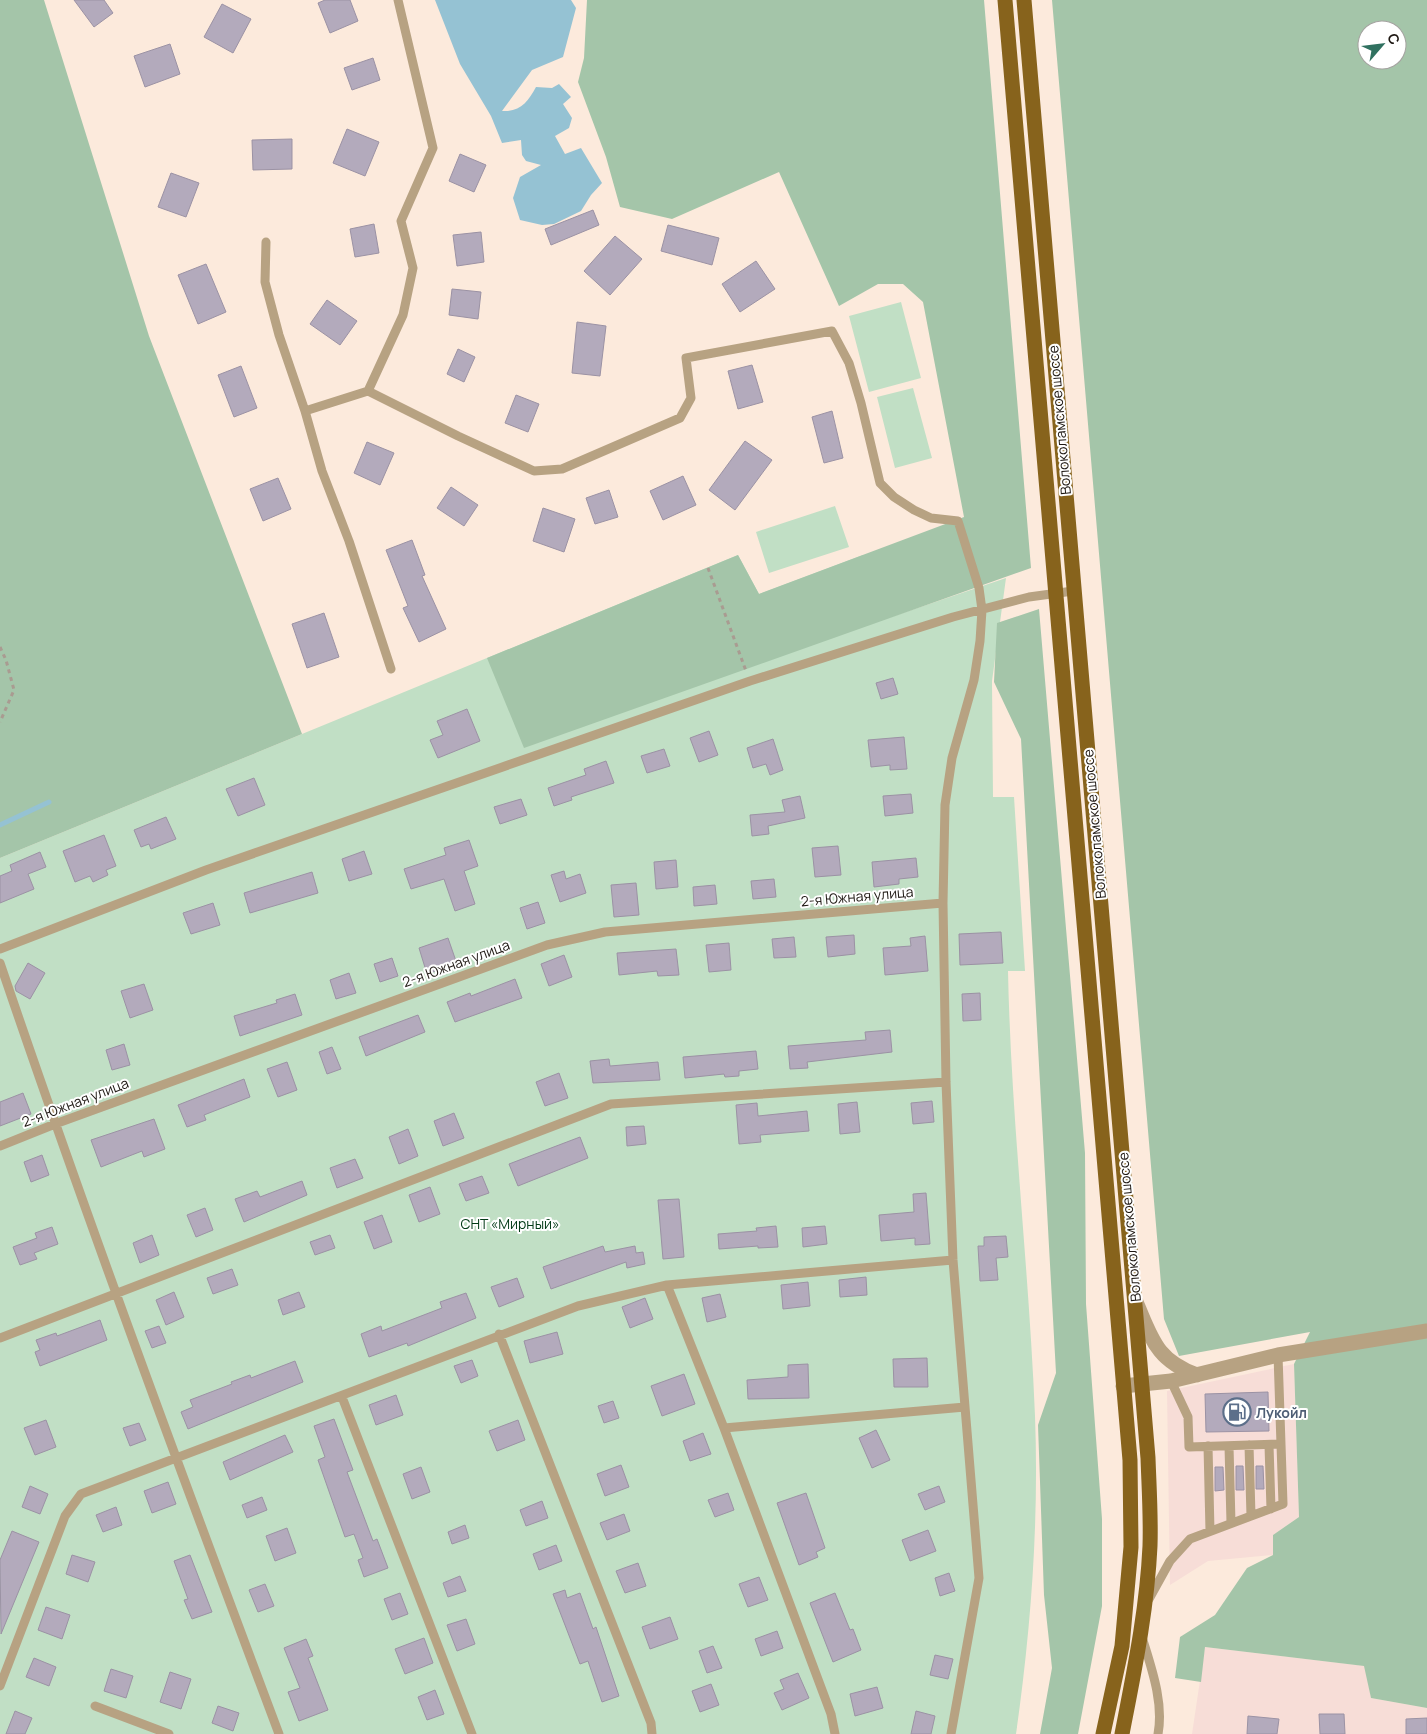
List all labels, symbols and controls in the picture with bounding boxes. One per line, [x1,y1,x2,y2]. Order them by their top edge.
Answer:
north arrow [1357,20,1407,70]
text: С [1383,30,1405,48]
street label: Волоколамское шоссе [1043,344,1075,496]
street label: Волоколамское шоссе [1078,748,1110,900]
street label: 2-я Южная улица [800,882,914,910]
street label: 2-я Южная улица [400,935,512,991]
street label: 2-я Южная улица [19,1073,131,1131]
street label: Волоколамское шоссе [1113,1151,1145,1303]
park label: СНТ «Мирный» [461,1214,559,1233]
fuel station icon: Лукойл [1222,1397,1252,1427]
place label: Лукойл [1256,1403,1307,1422]

